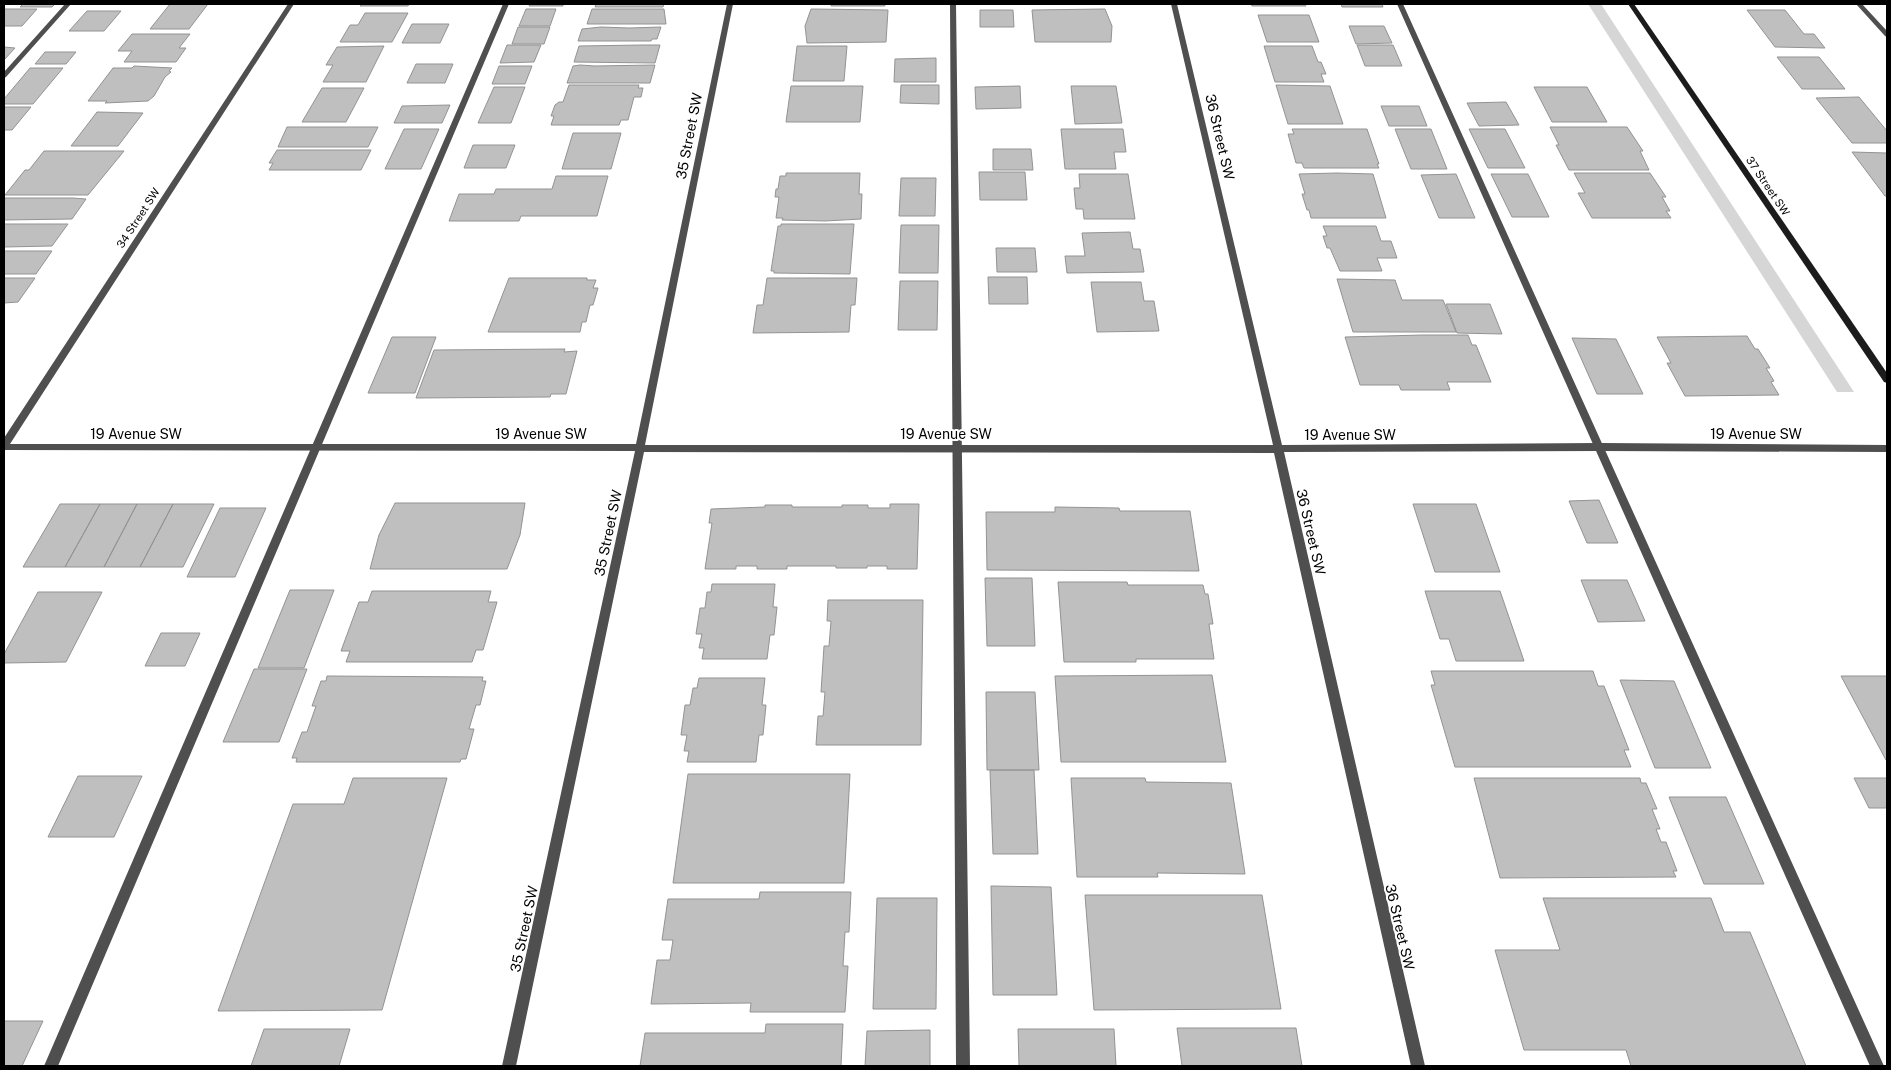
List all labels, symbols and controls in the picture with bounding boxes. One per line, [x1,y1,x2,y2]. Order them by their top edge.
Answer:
street label: 35 Street SW [673,91,705,181]
street label: 36 Street SW [1202,93,1238,182]
street label: 37 Street SW [1744,154,1792,218]
street label: 34 Street SW [114,185,162,250]
street label: 19 Avenue SW [90,426,182,442]
street label: 19 Avenue SW [495,426,587,442]
street label: 19 Avenue SW [900,426,992,442]
street label: 19 Avenue SW [1710,426,1802,442]
street label: 19 Avenue SW [1304,427,1396,443]
street label: 35 Street SW [591,488,625,578]
street label: 36 Street SW [1293,488,1329,577]
street label: 36 Street SW [1382,883,1418,972]
street label: 35 Street SW [507,884,541,974]

